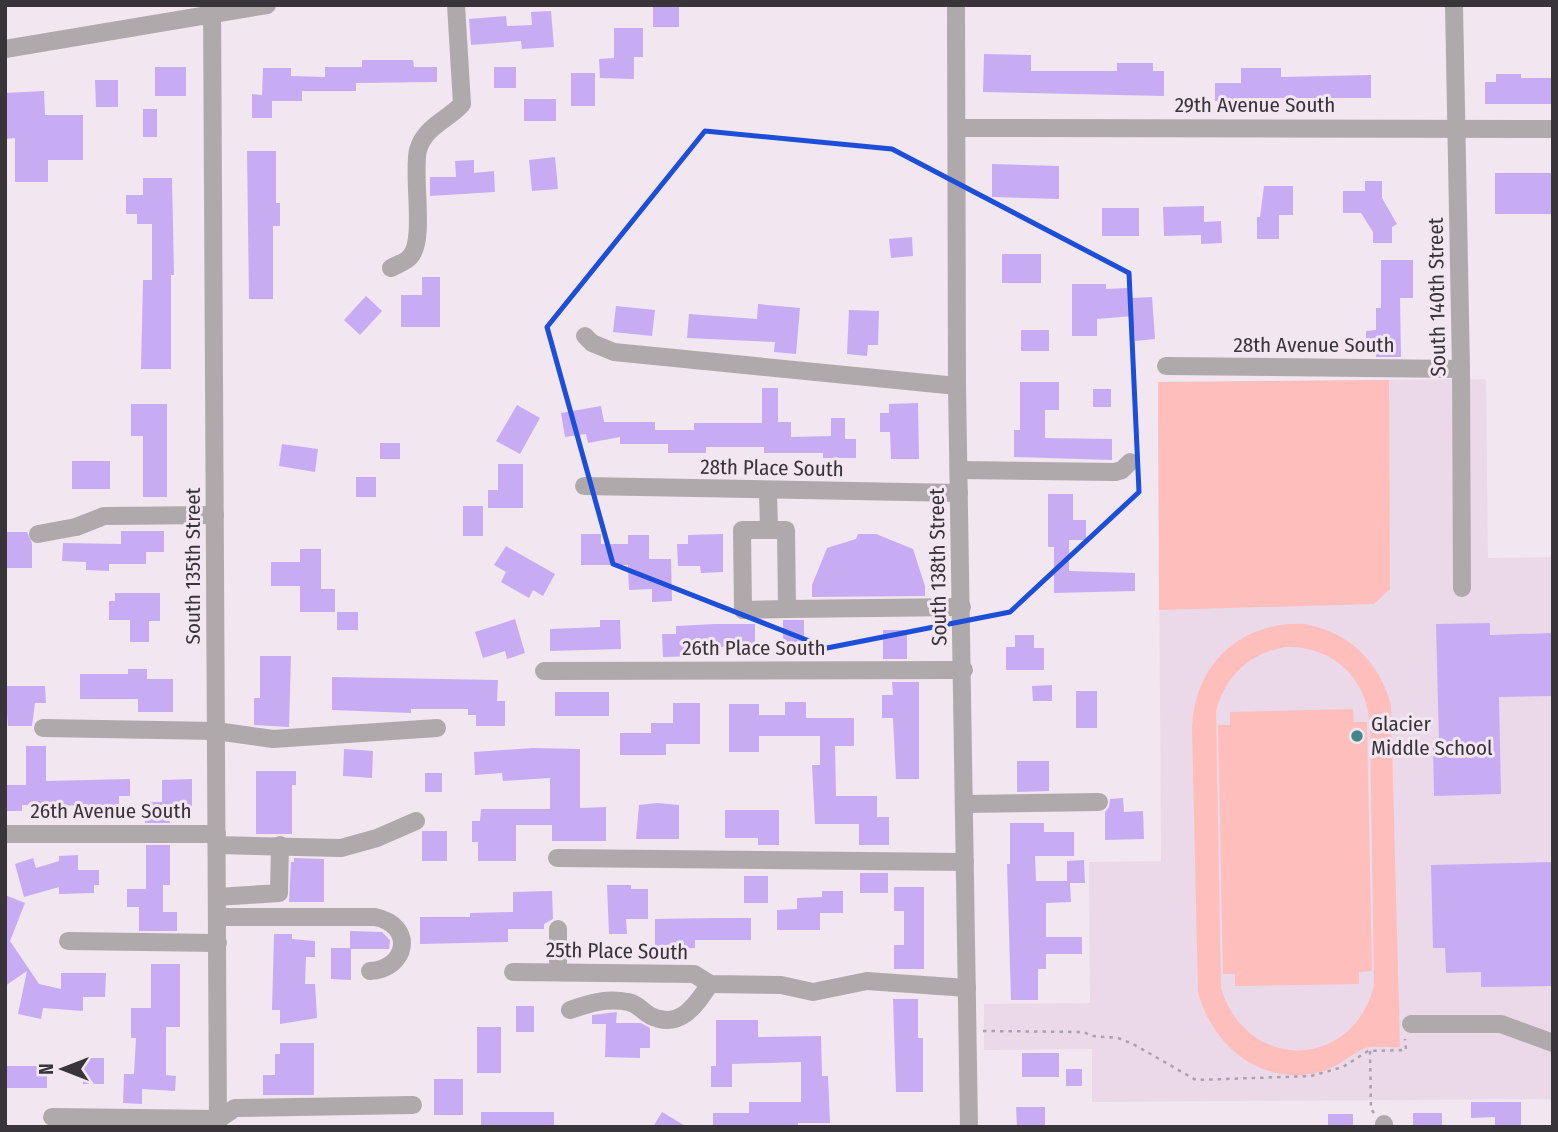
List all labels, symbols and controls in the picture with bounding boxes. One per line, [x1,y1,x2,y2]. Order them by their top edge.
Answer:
street label: 29th Avenue South [1175,92,1335,118]
street label: South 140th Street [1423,217,1451,377]
street label: 28th Avenue South [1233,332,1395,358]
street label: 28th Place South [700,454,844,482]
street label: South 135th Street [180,487,206,644]
street label: South 138th Street [924,488,952,646]
street label: 26th Place South [682,635,826,661]
place label: Glacier Middle School [1371,711,1493,761]
marker: Glacier Middle School [1349,728,1365,744]
street label: 26th Avenue South [31,798,191,824]
street label: 25th Place South [546,937,688,965]
north arrow [28,1034,98,1104]
text: N [35,1063,58,1075]

